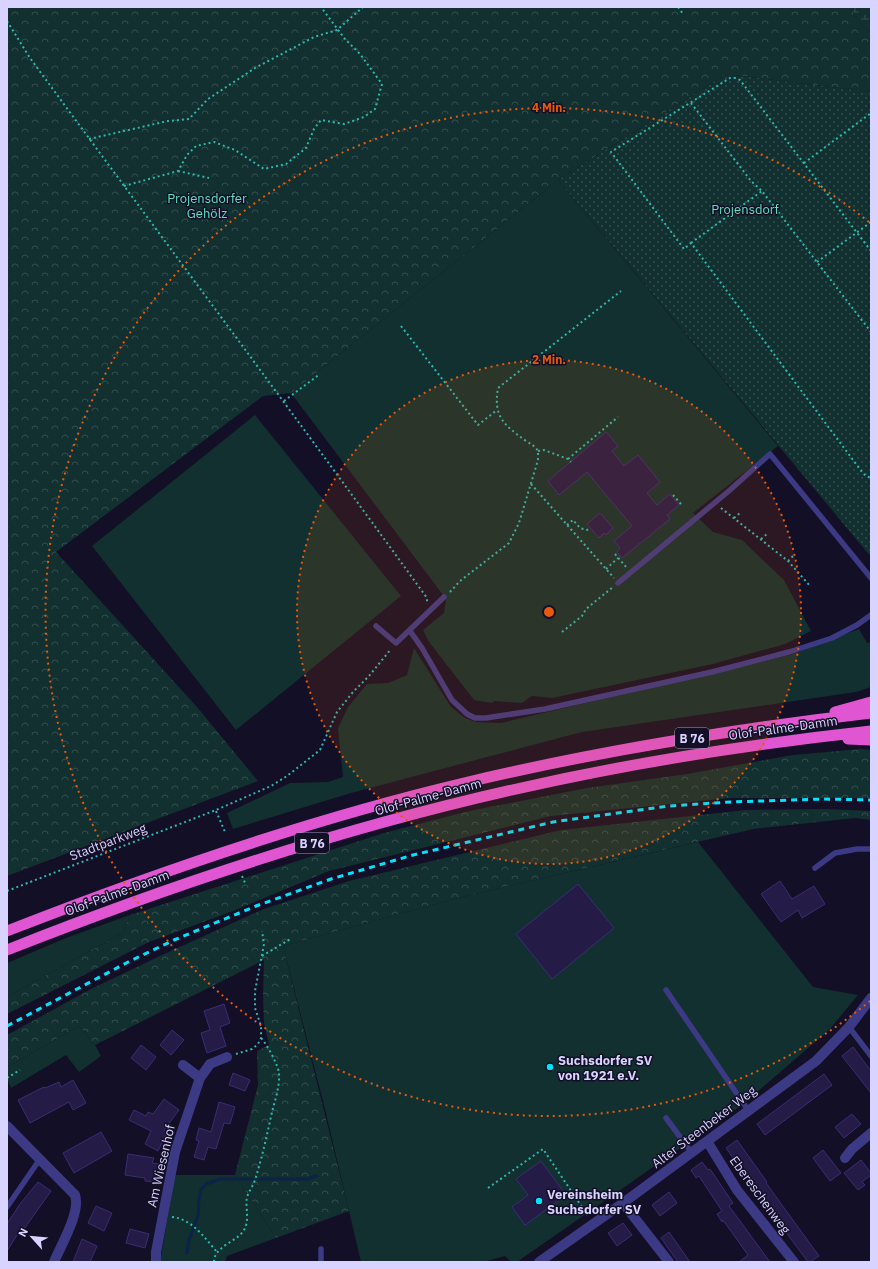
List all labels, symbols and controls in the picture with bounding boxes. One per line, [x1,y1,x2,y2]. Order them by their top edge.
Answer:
text: 4 Min. [532,100,566,115]
park label: Projensdorfer Gehölz [167,190,247,222]
park label: Projensdorf [711,201,779,218]
text: 2 Min. [532,352,566,367]
centre of rings [542,605,556,619]
street label: Olof-Palme-Damm [727,712,839,744]
road number: B 76 [675,728,709,748]
street label: Olof-Palme-Damm [373,775,483,819]
street label: Stadtparkweg [67,819,149,864]
road number: B 76 [295,833,329,853]
street label: Olof-Palme-Damm [63,866,171,920]
place label: Suchsdorfer SV von 1921 e.V. [558,1052,653,1084]
marker: Suchsdorfer SV von 1921 e.V. [545,1062,555,1072]
street label: Alter Steenbeker Weg [648,1082,760,1172]
street label: Am Wiesenhof [143,1123,179,1209]
street label: Ebereschenweg [726,1152,794,1238]
place label: Vereinsheim Suchsdorfer SV [547,1186,642,1218]
marker: Vereinsheim Suchsdorfer SV [534,1196,544,1206]
north arrow [12,1217,52,1257]
text: N [15,1226,31,1239]

